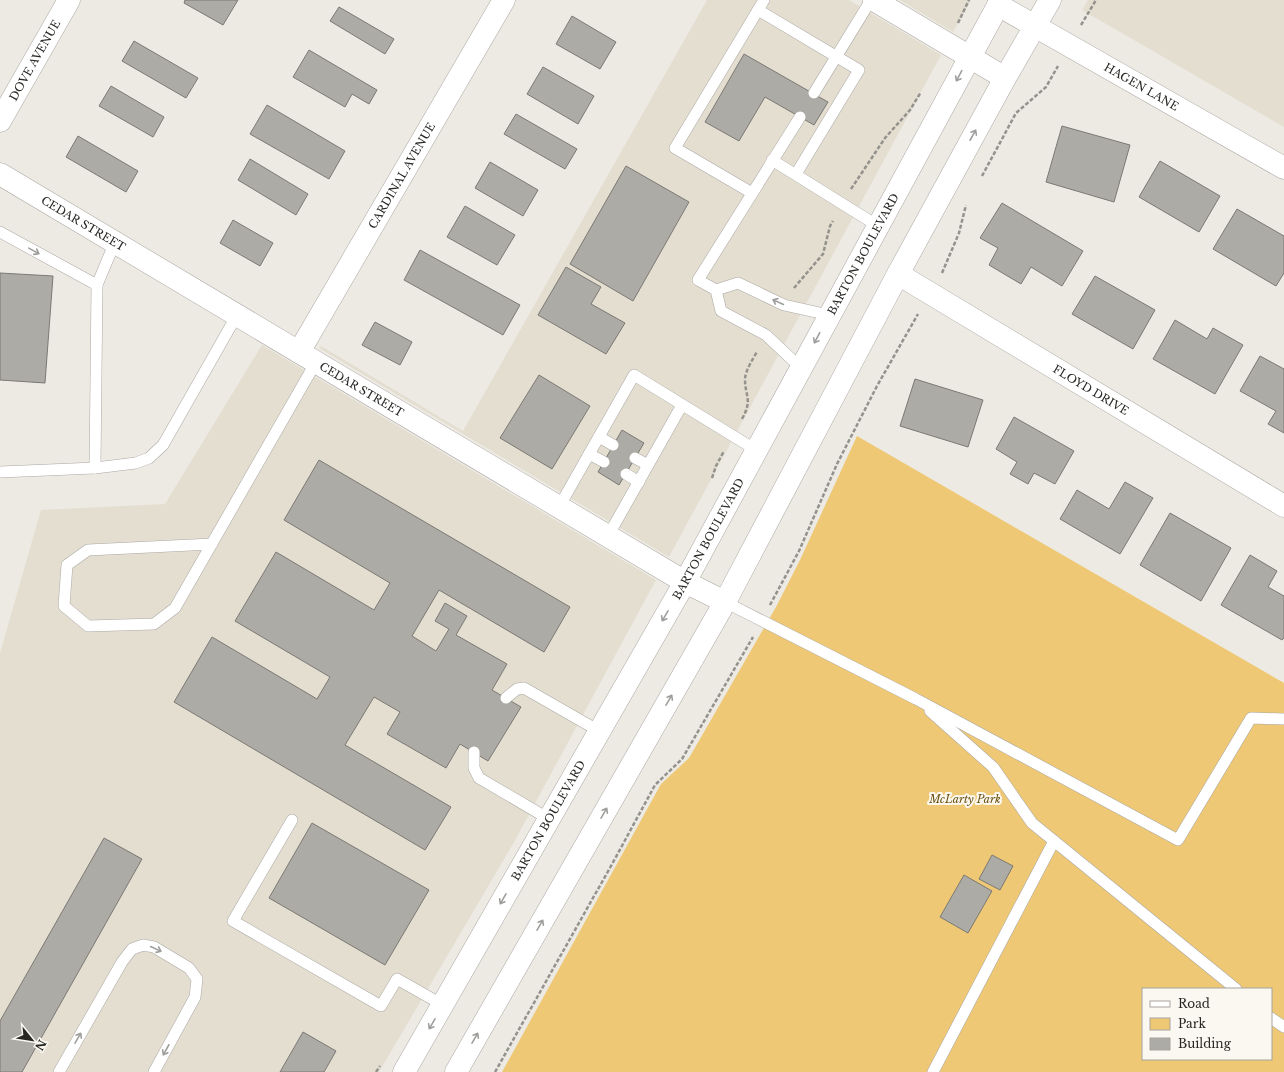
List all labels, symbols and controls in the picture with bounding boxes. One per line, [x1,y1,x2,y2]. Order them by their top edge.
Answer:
street label: DOVE AVENUE [6,17,63,103]
street label: HAGEN LANE [1102,60,1181,113]
one-way arrow [955,70,963,82]
street label: CARDINAL AVENUE [365,120,438,231]
one-way arrow [970,129,978,141]
street label: BARTON BOULEVARD [824,191,902,317]
street label: CEDAR STREET [39,193,128,254]
one-way arrow [28,247,40,255]
one-way arrow [773,298,785,305]
one-way arrow [813,332,820,344]
street label: CEDAR STREET [317,359,406,420]
street label: FLOYD DRIVE [1051,362,1131,418]
street label: BARTON BOULEVARD [669,475,747,602]
one-way arrow [661,610,669,622]
one-way arrow [666,694,673,706]
street label: BARTON BOULEVARD [508,758,588,883]
park label: McLarty Park [928,792,1001,806]
one-way arrow [601,807,609,819]
one-way arrow [499,893,507,905]
one-way arrow [536,919,544,931]
one-way arrow [150,946,162,953]
legend [1142,988,1272,1060]
text: Road [1178,996,1210,1011]
text: Park [1178,1016,1206,1031]
one-way arrow [427,1018,435,1030]
north arrow [12,1020,52,1060]
one-way arrow [74,1032,82,1044]
one-way arrow [472,1032,480,1044]
text: Building [1178,1036,1232,1051]
text: N [32,1037,49,1054]
one-way arrow [162,1044,170,1056]

